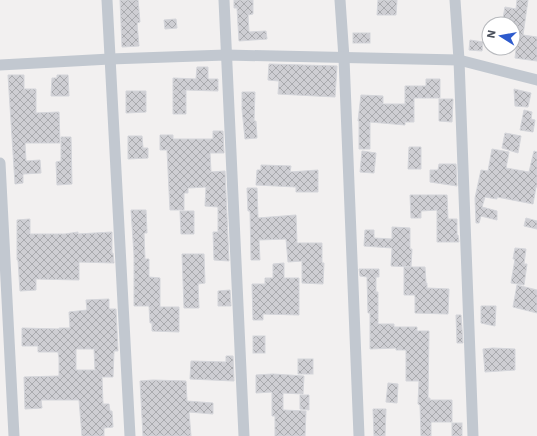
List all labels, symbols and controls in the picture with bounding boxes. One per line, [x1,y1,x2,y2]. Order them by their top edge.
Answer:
north arrow [481,16,521,56]
text: N [484,29,499,39]

